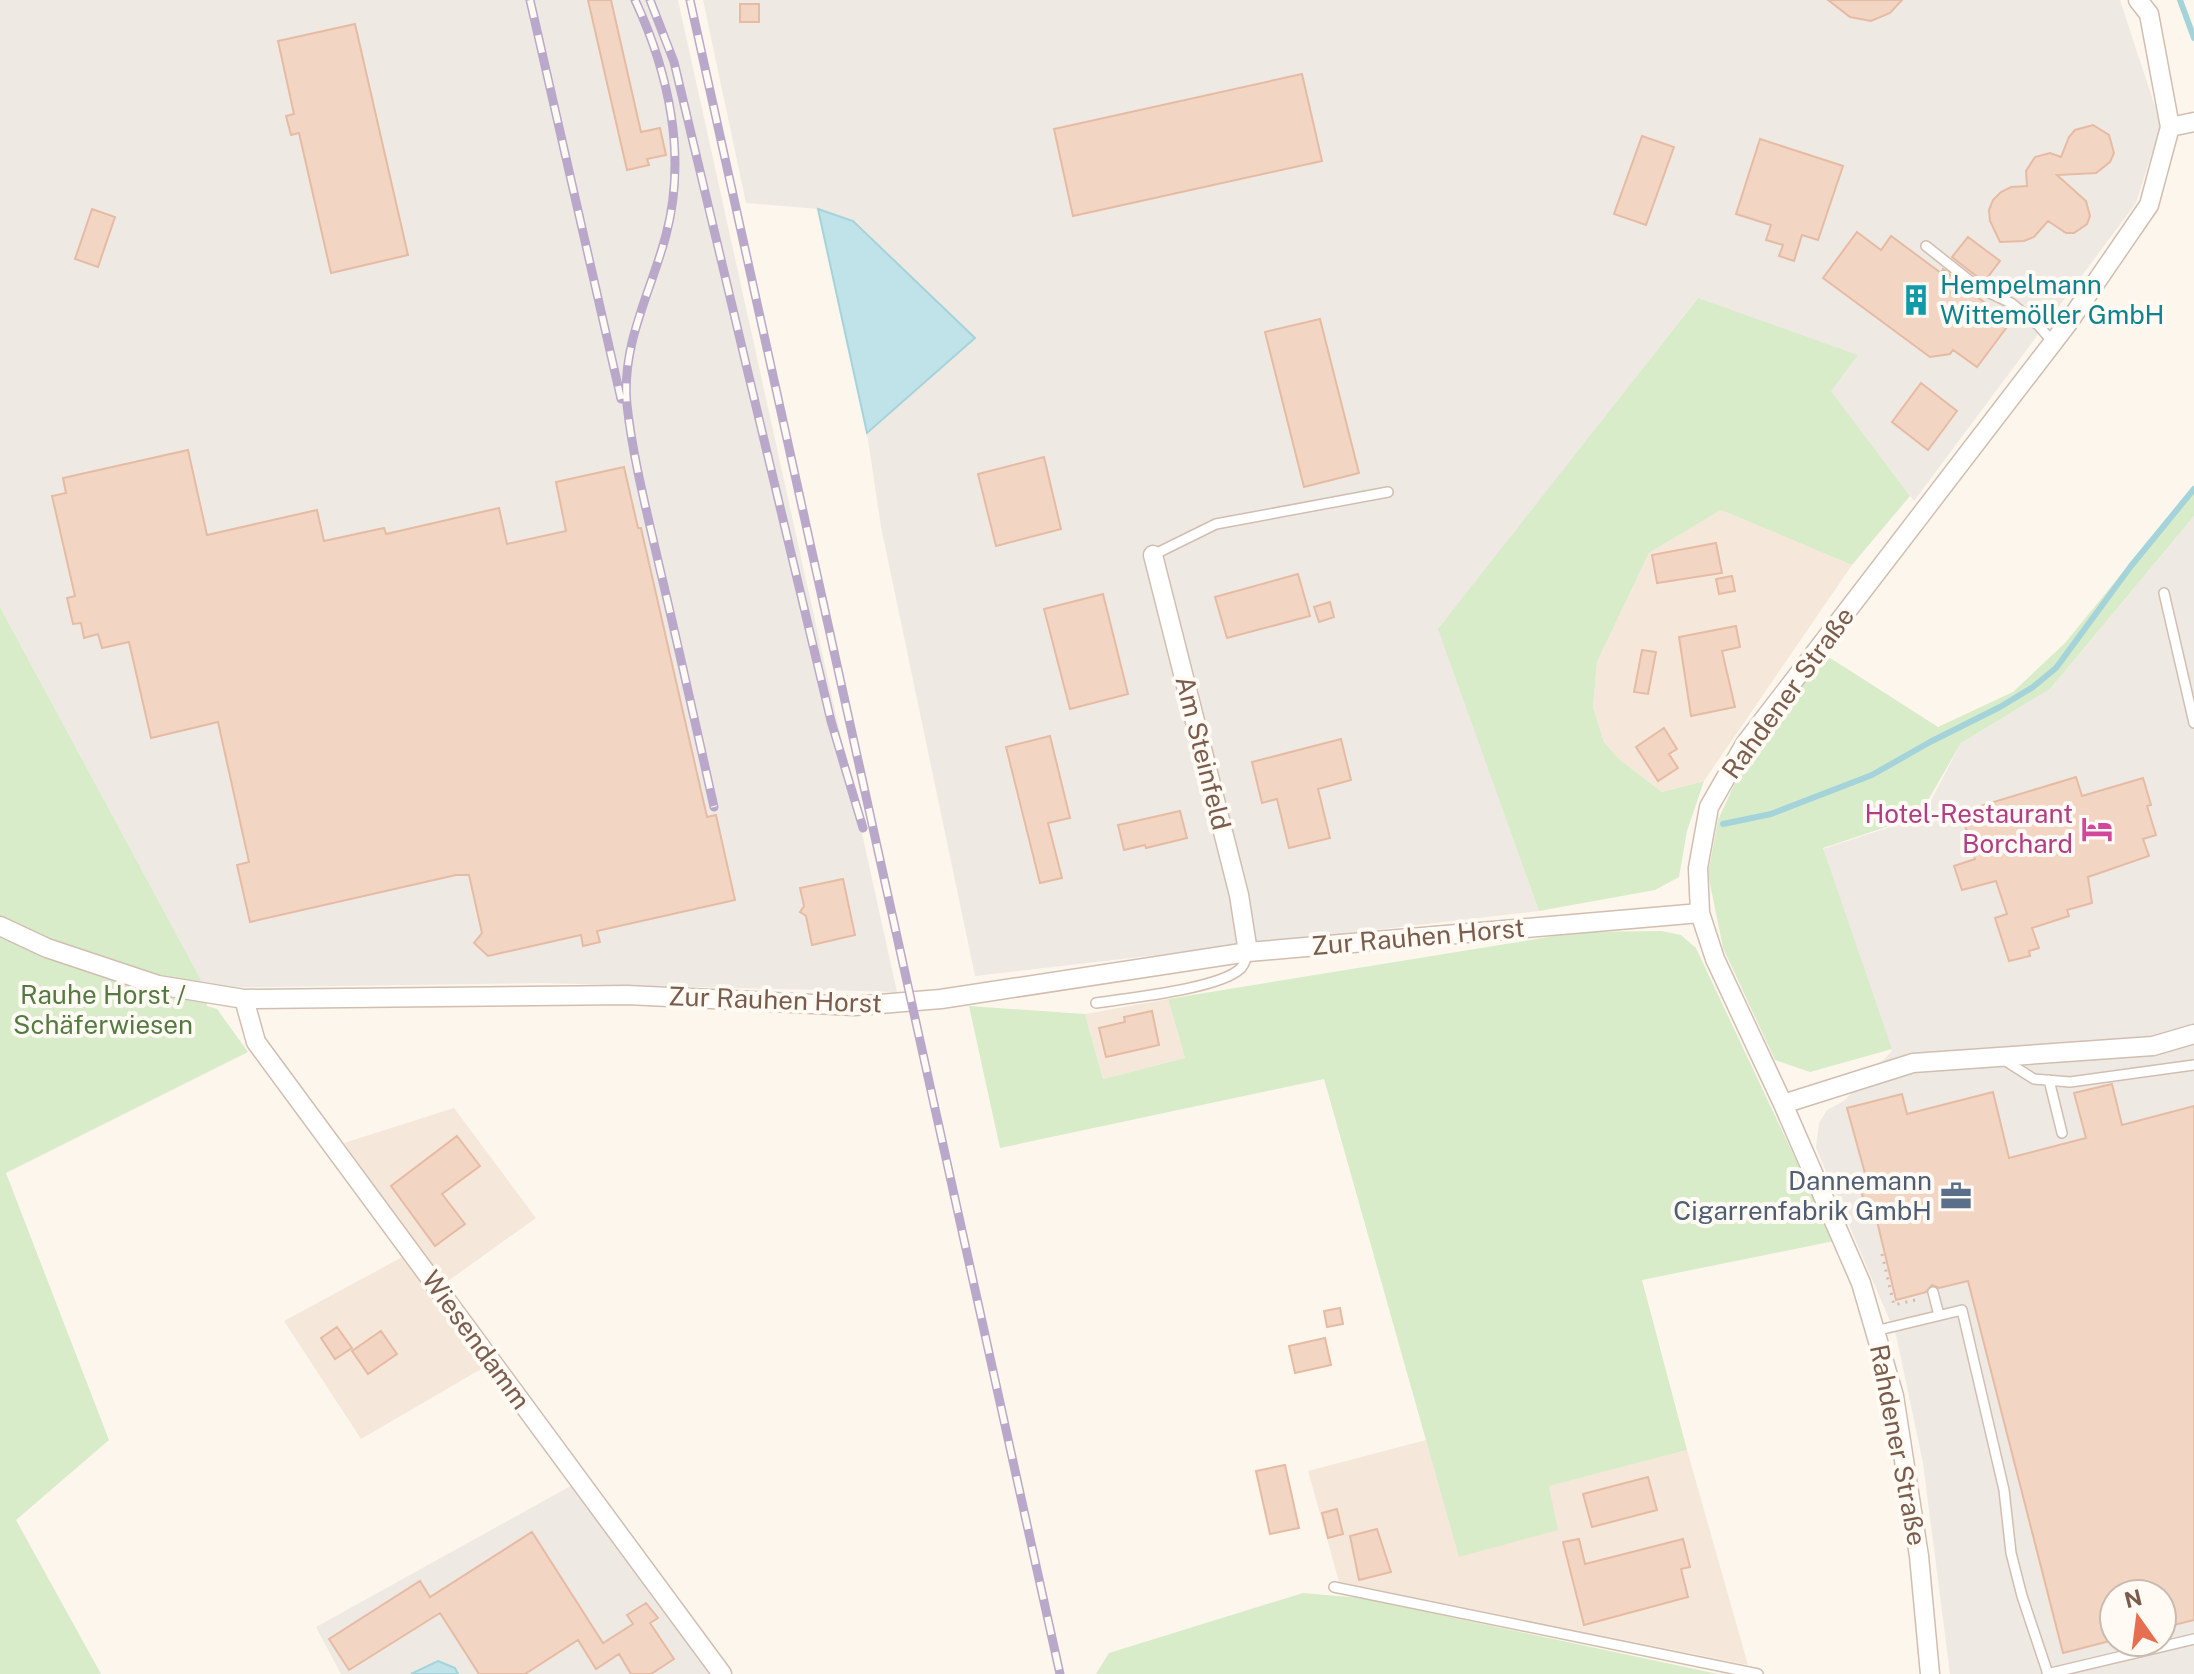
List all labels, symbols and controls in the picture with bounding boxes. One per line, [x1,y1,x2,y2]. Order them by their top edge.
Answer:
place label: Hempelmann Wittemöller GmbH [1940,269,2164,330]
building icon: Hempelmann Wittemöller GmbH [1899,283,1933,317]
street label: Rahdener Straße [1715,601,1860,784]
street label: Am Steinfeld [1169,673,1238,833]
place label: Hotel-Restaurant Borchard [1864,798,2073,859]
hotel icon: Hotel-Restaurant Borchard [2080,812,2114,846]
street label: Zur Rauhen Horst [1310,912,1526,961]
park label: Rauhe Horst / Schäferwiesen [13,979,193,1040]
street label: Zur Rauhen Horst [668,980,882,1019]
place label: Dannemann Cigarrenfabrik GmbH [1673,1165,1932,1226]
office icon: Dannemann Cigarrenfabrik GmbH [1939,1179,1973,1213]
street label: Wiesendamm [416,1264,537,1415]
street label: Rahdener Straße [1864,1342,1933,1548]
north arrow [2098,1578,2178,1658]
text: N [2122,1584,2145,1613]

